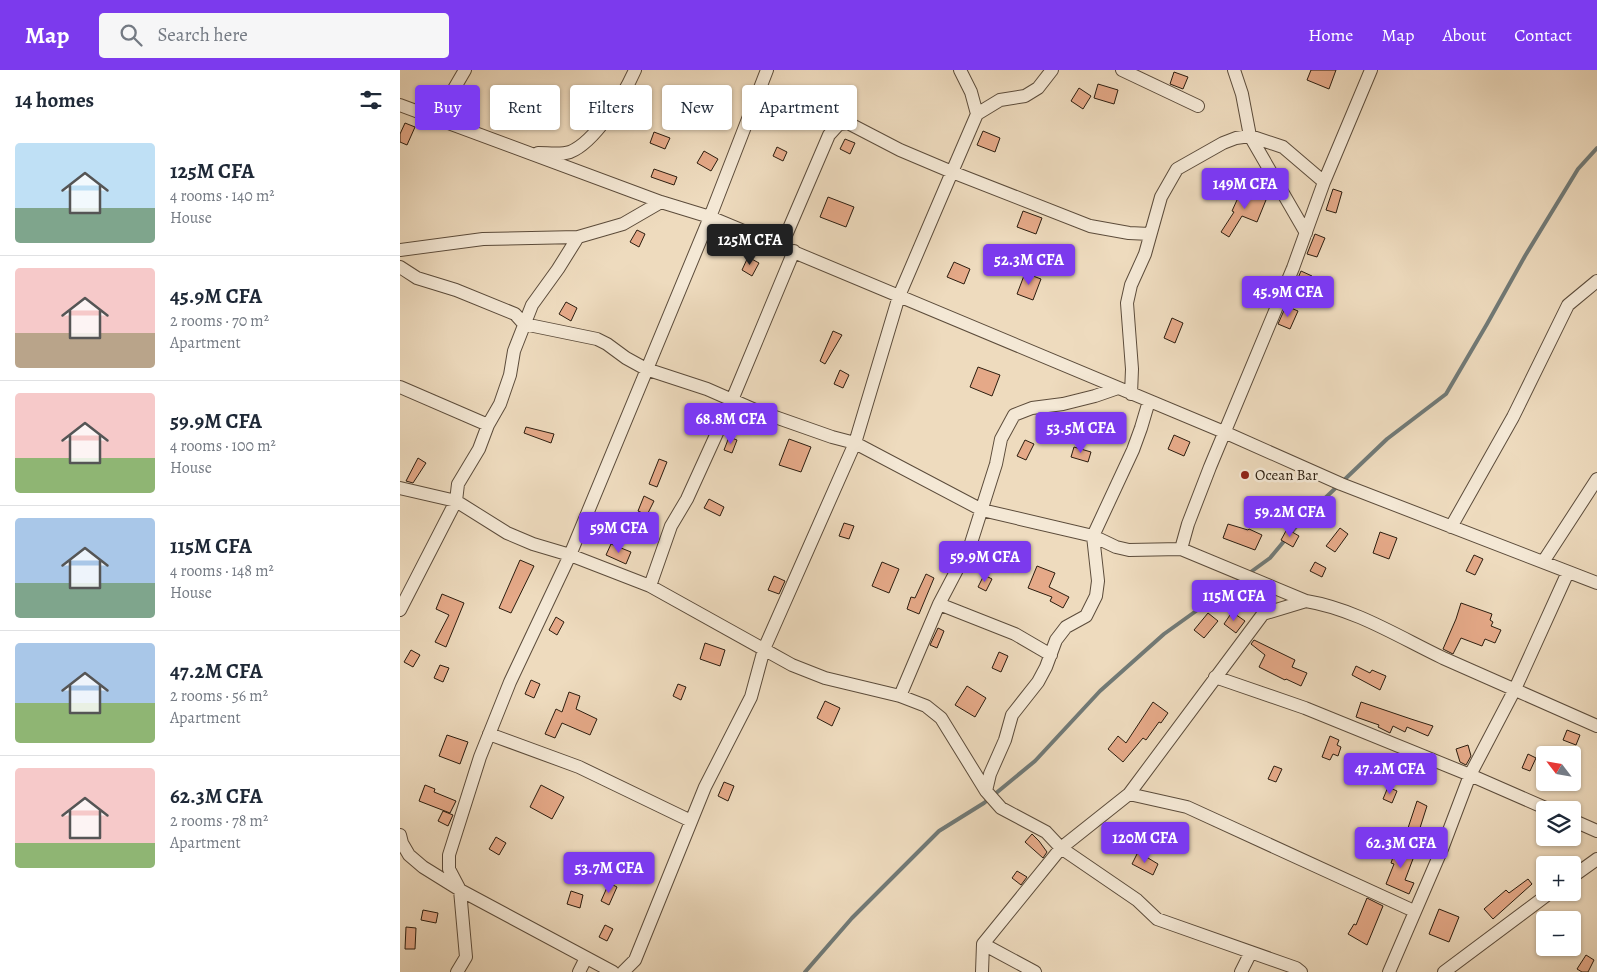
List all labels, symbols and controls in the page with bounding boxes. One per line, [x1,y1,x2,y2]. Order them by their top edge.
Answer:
search box [99,13,449,58]
text: Map [25,19,69,51]
icon: search [117,21,145,49]
text: Search here [157,22,248,48]
text: Home [1308,23,1353,47]
text: Map [1381,23,1414,47]
text: About [1442,23,1486,47]
text: Contact [1514,23,1572,47]
chip: Buy [415,85,480,130]
chip: Rent [490,85,560,130]
chip: Filters [570,85,652,130]
chip: New [662,85,732,130]
chip: Apartment [742,85,857,130]
text: 14 homes [15,86,94,114]
icon: filters [357,86,385,114]
text: 125M CFA [170,157,254,185]
icon: home [55,163,115,223]
pin: 149M CFA [1193,168,1297,210]
text: 149M CFA [1213,173,1277,195]
text: 4 rooms · 140 m² [170,185,275,207]
text: House [170,207,212,229]
pin: 125M CFA [698,224,802,266]
text: 125M CFA [718,229,782,251]
pin: 52.3M CFA [972,244,1086,286]
text: 52.3M CFA [994,249,1064,271]
pin: 45.9M CFA [1231,276,1345,318]
text: 45.9M CFA [1253,281,1323,303]
text: 45.9M CFA [170,282,262,310]
icon: home [55,288,115,348]
text: 2 rooms · 70 m² [170,310,269,332]
text: Apartment [170,332,241,354]
pin: 68.8M CFA [674,402,788,445]
text: 59.9M CFA [170,407,262,435]
text: 68.8M CFA [695,408,767,430]
pin: 53.5M CFA [1024,412,1138,454]
icon: home [55,413,115,473]
text: 53.5M CFA [1047,417,1115,439]
text: 4 rooms · 100 m² [170,435,276,457]
text: House [170,457,212,479]
place label: Ocean Bar [1255,465,1318,485]
marker: Ocean Bar [1239,469,1251,481]
pin: 59.2M CFA [1233,496,1347,538]
text: 59.2M CFA [1255,501,1325,523]
pin: 59M CFA [573,512,665,554]
text: 59M CFA [590,517,648,539]
text: 115M CFA [170,532,252,560]
icon: home [55,538,115,598]
pin: 59.9M CFA [928,540,1042,583]
text: 59.9M CFA [950,546,1020,568]
text: 4 rooms · 148 m² [170,560,274,582]
pin: 115M CFA [1182,580,1286,622]
text: House [170,582,212,604]
text: 115M CFA [1203,585,1265,607]
text: 47.2M CFA [170,657,263,685]
icon: home [55,663,115,723]
text: 2 rooms · 56 m² [170,685,268,707]
text: Apartment [170,707,241,729]
north arrow [1536,746,1581,791]
map controls [1536,746,1581,956]
pin: 47.2M CFA [1333,752,1447,795]
text: 47.2M CFA [1355,758,1425,780]
text: 62.3M CFA [170,782,263,810]
icon: home [55,788,115,848]
button: layers [1536,801,1581,846]
text: 2 rooms · 78 m² [170,810,268,832]
pin: 120M CFA [1093,822,1197,864]
pin: 62.3M CFA [1344,826,1458,869]
text: 120M CFA [1112,827,1178,849]
text: Apartment [170,832,241,854]
text: 62.3M CFA [1366,832,1436,854]
pin: 53.7M CFA [552,852,666,894]
button: + [1536,856,1581,901]
text: 53.7M CFA [575,857,643,879]
button: − [1536,911,1581,956]

